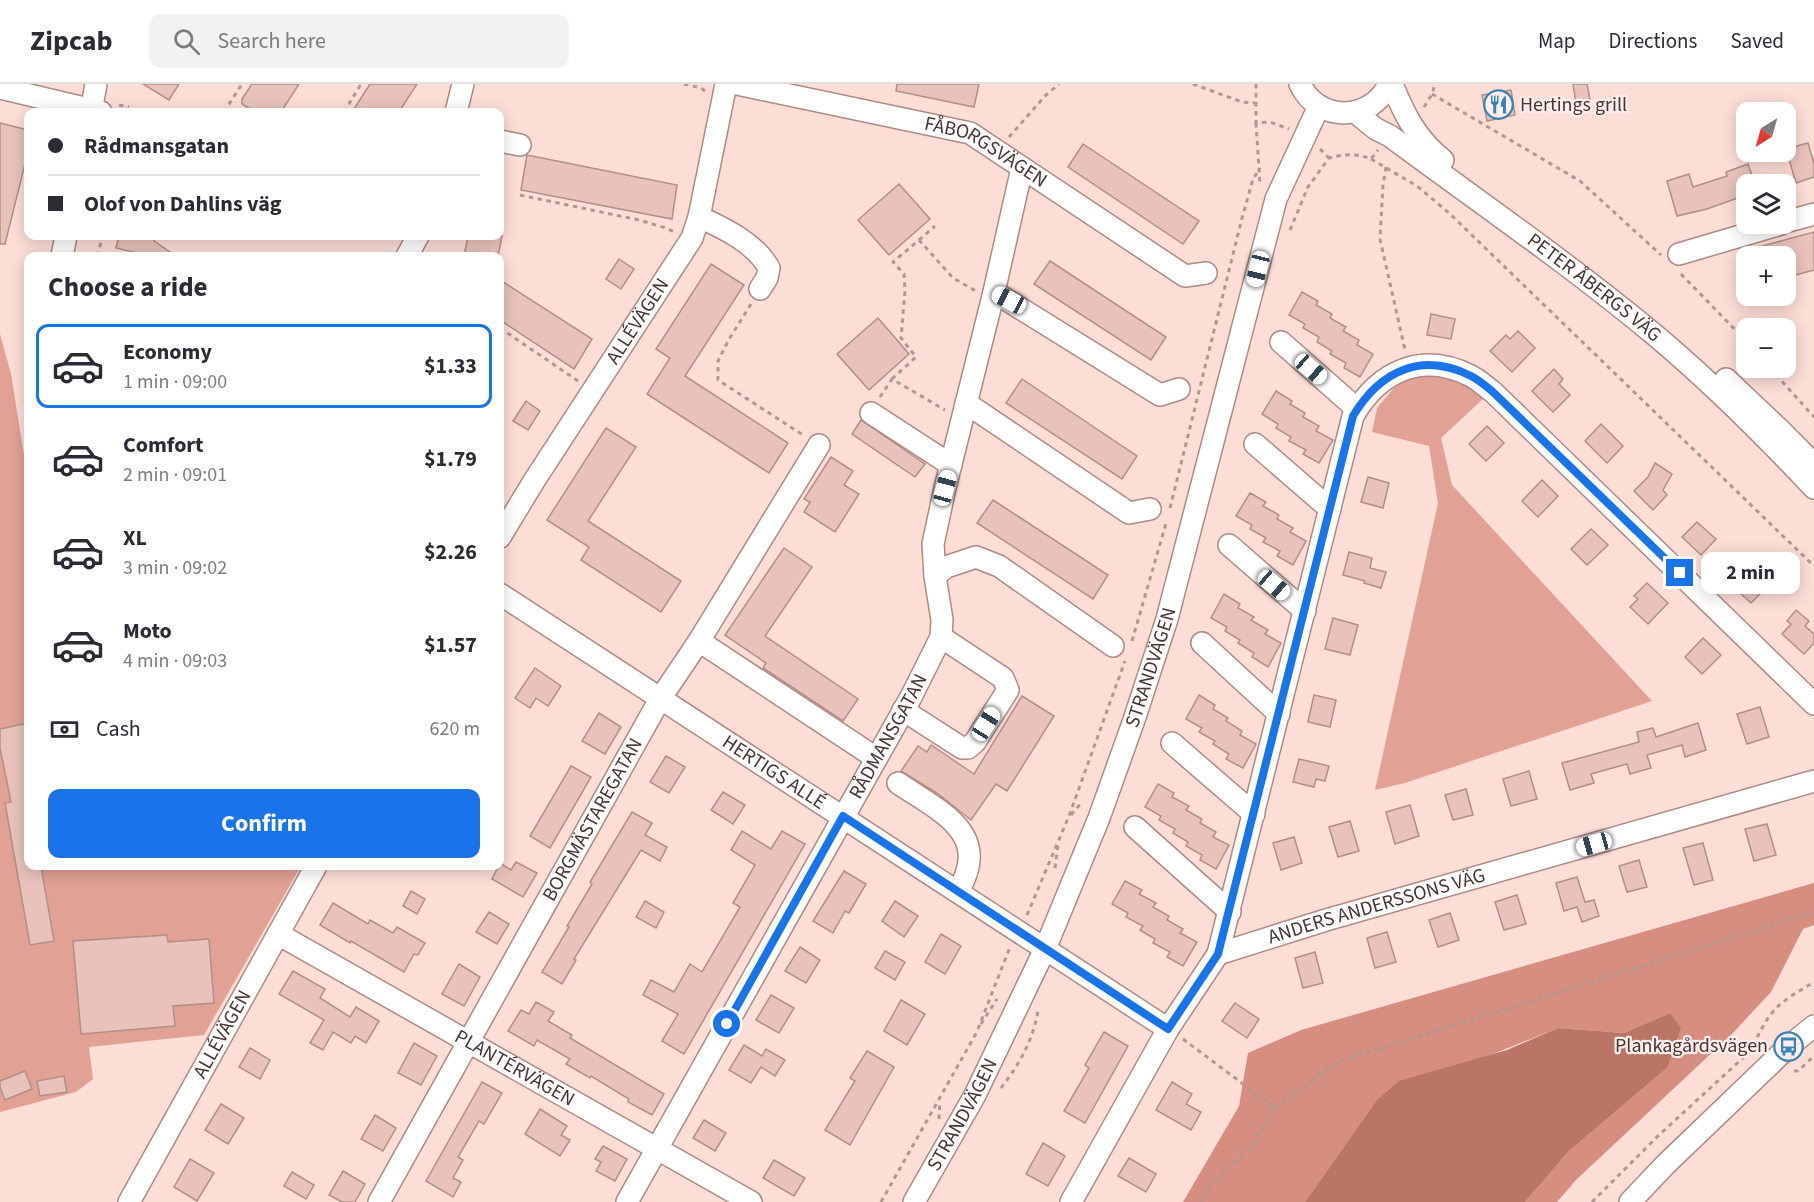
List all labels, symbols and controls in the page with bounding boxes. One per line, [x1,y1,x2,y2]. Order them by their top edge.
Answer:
search box [149,14,569,68]
text: Zipcab [30,21,113,61]
icon: search [170,25,203,58]
text: Search here [218,25,326,57]
text: Map [1538,26,1576,56]
text: Directions [1609,26,1697,56]
text: Saved [1730,26,1784,56]
restaurant icon: Hertings grill [1483,89,1515,121]
place label: Hertings grill [1520,91,1627,119]
north arrow [1736,102,1796,162]
map controls [1736,102,1796,378]
street label: FÅBORGSVÄGEN [922,110,1053,194]
text: Rådmansgatan [84,130,229,162]
button: layers [1736,174,1796,234]
text: Olof von Dahlins väg [84,188,282,220]
street label: PETER ÅBERGS VÄG [1521,227,1667,349]
button: + [1736,246,1796,306]
car [1245,249,1271,289]
text: Choose a ride [48,268,208,307]
street label: ALLÉVÄGEN [600,273,676,370]
car [989,284,1029,316]
button: − [1736,318,1796,378]
text: Economy [123,336,212,368]
icon: car [51,339,105,393]
text: $1.33 [424,350,477,382]
car [1292,350,1330,388]
text: 1 min · 09:00 [123,368,227,396]
text: Comfort [123,429,204,461]
icon: car [51,432,105,486]
text: $1.79 [424,443,477,475]
text: 2 min · 09:01 [123,461,227,489]
car [932,468,958,508]
text: XL [123,522,147,554]
icon: car [51,525,105,579]
text: $2.26 [424,536,477,568]
callout: 2 min [1701,552,1800,594]
text: 3 min · 09:02 [123,554,227,582]
route end [1666,559,1693,586]
text: 2 min [1726,559,1775,587]
car [1255,566,1293,604]
street label: STRANDVÄGEN [1118,605,1183,732]
text: Moto [123,615,172,647]
icon: car [51,618,105,672]
text: $1.57 [424,629,477,661]
text: 4 min · 09:03 [123,647,227,675]
street label: RÅDMANSGATAN [842,669,934,804]
car [969,704,1003,744]
icon: cash [48,713,81,746]
text: Cash [96,713,141,745]
text: 620 m [430,715,480,743]
street label: HERTIGS ALLÉ [717,728,831,817]
street label: BORGMÄSTAREGATAN [536,733,649,906]
button: Confirm [48,789,480,858]
car [1574,830,1614,858]
street label: ANDERS ANDERSSONS VÄG [1264,861,1489,951]
street label: ALLÉVÄGEN [186,985,258,1084]
route start [713,1010,740,1037]
street label: PLANTÉRVÄGEN [449,1023,580,1113]
bus stop icon: Plankagårdsvägen [1773,1030,1805,1062]
place label: Plankagårdsvägen [1615,1032,1768,1060]
street label: STRANDVÄGEN [920,1054,1005,1176]

